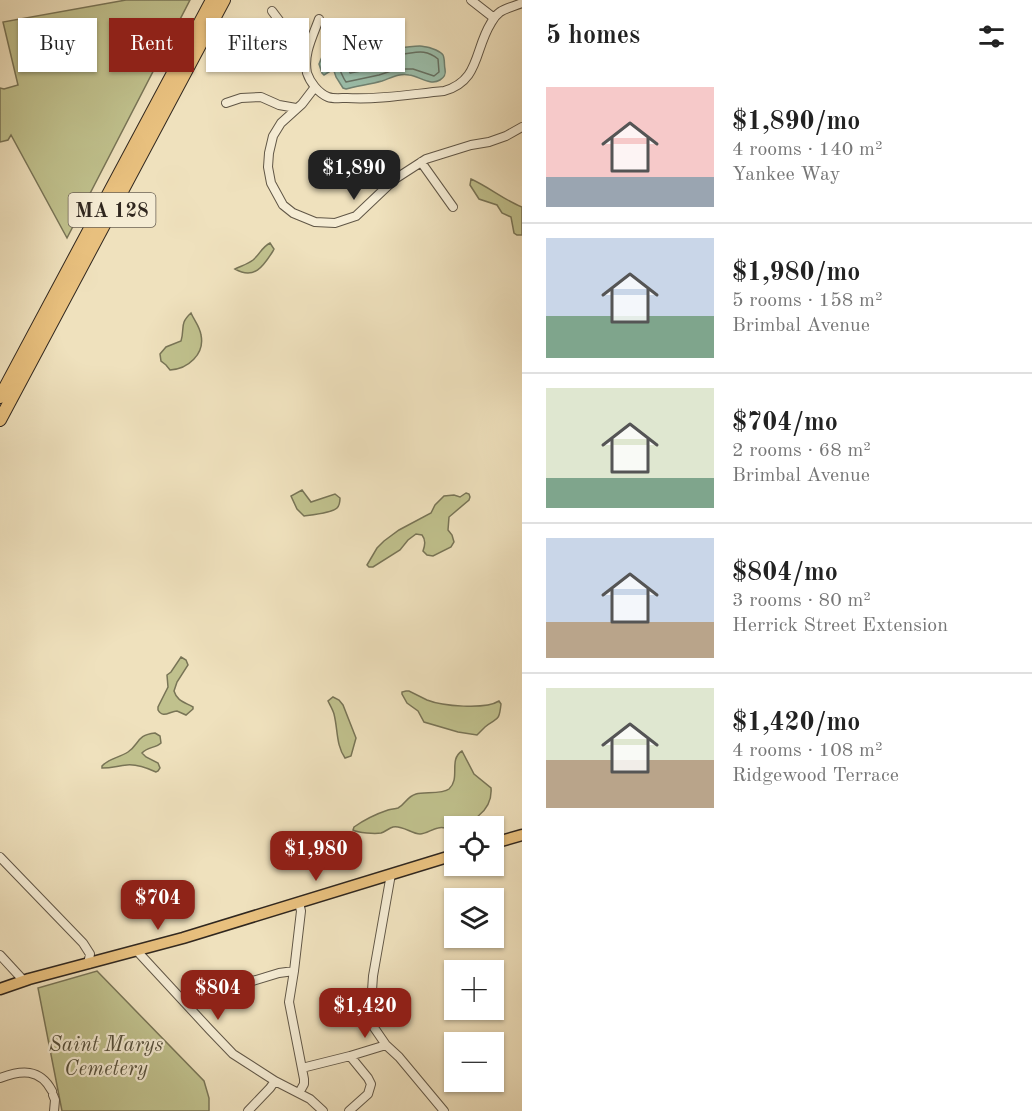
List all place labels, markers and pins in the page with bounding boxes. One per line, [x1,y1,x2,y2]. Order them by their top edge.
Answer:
pin: $1,890 [305,150,403,201]
pin: $1,980 [267,831,365,882]
pin: $704 [122,880,194,931]
pin: $804 [182,970,254,1021]
pin: $1,420 [316,988,414,1039]

